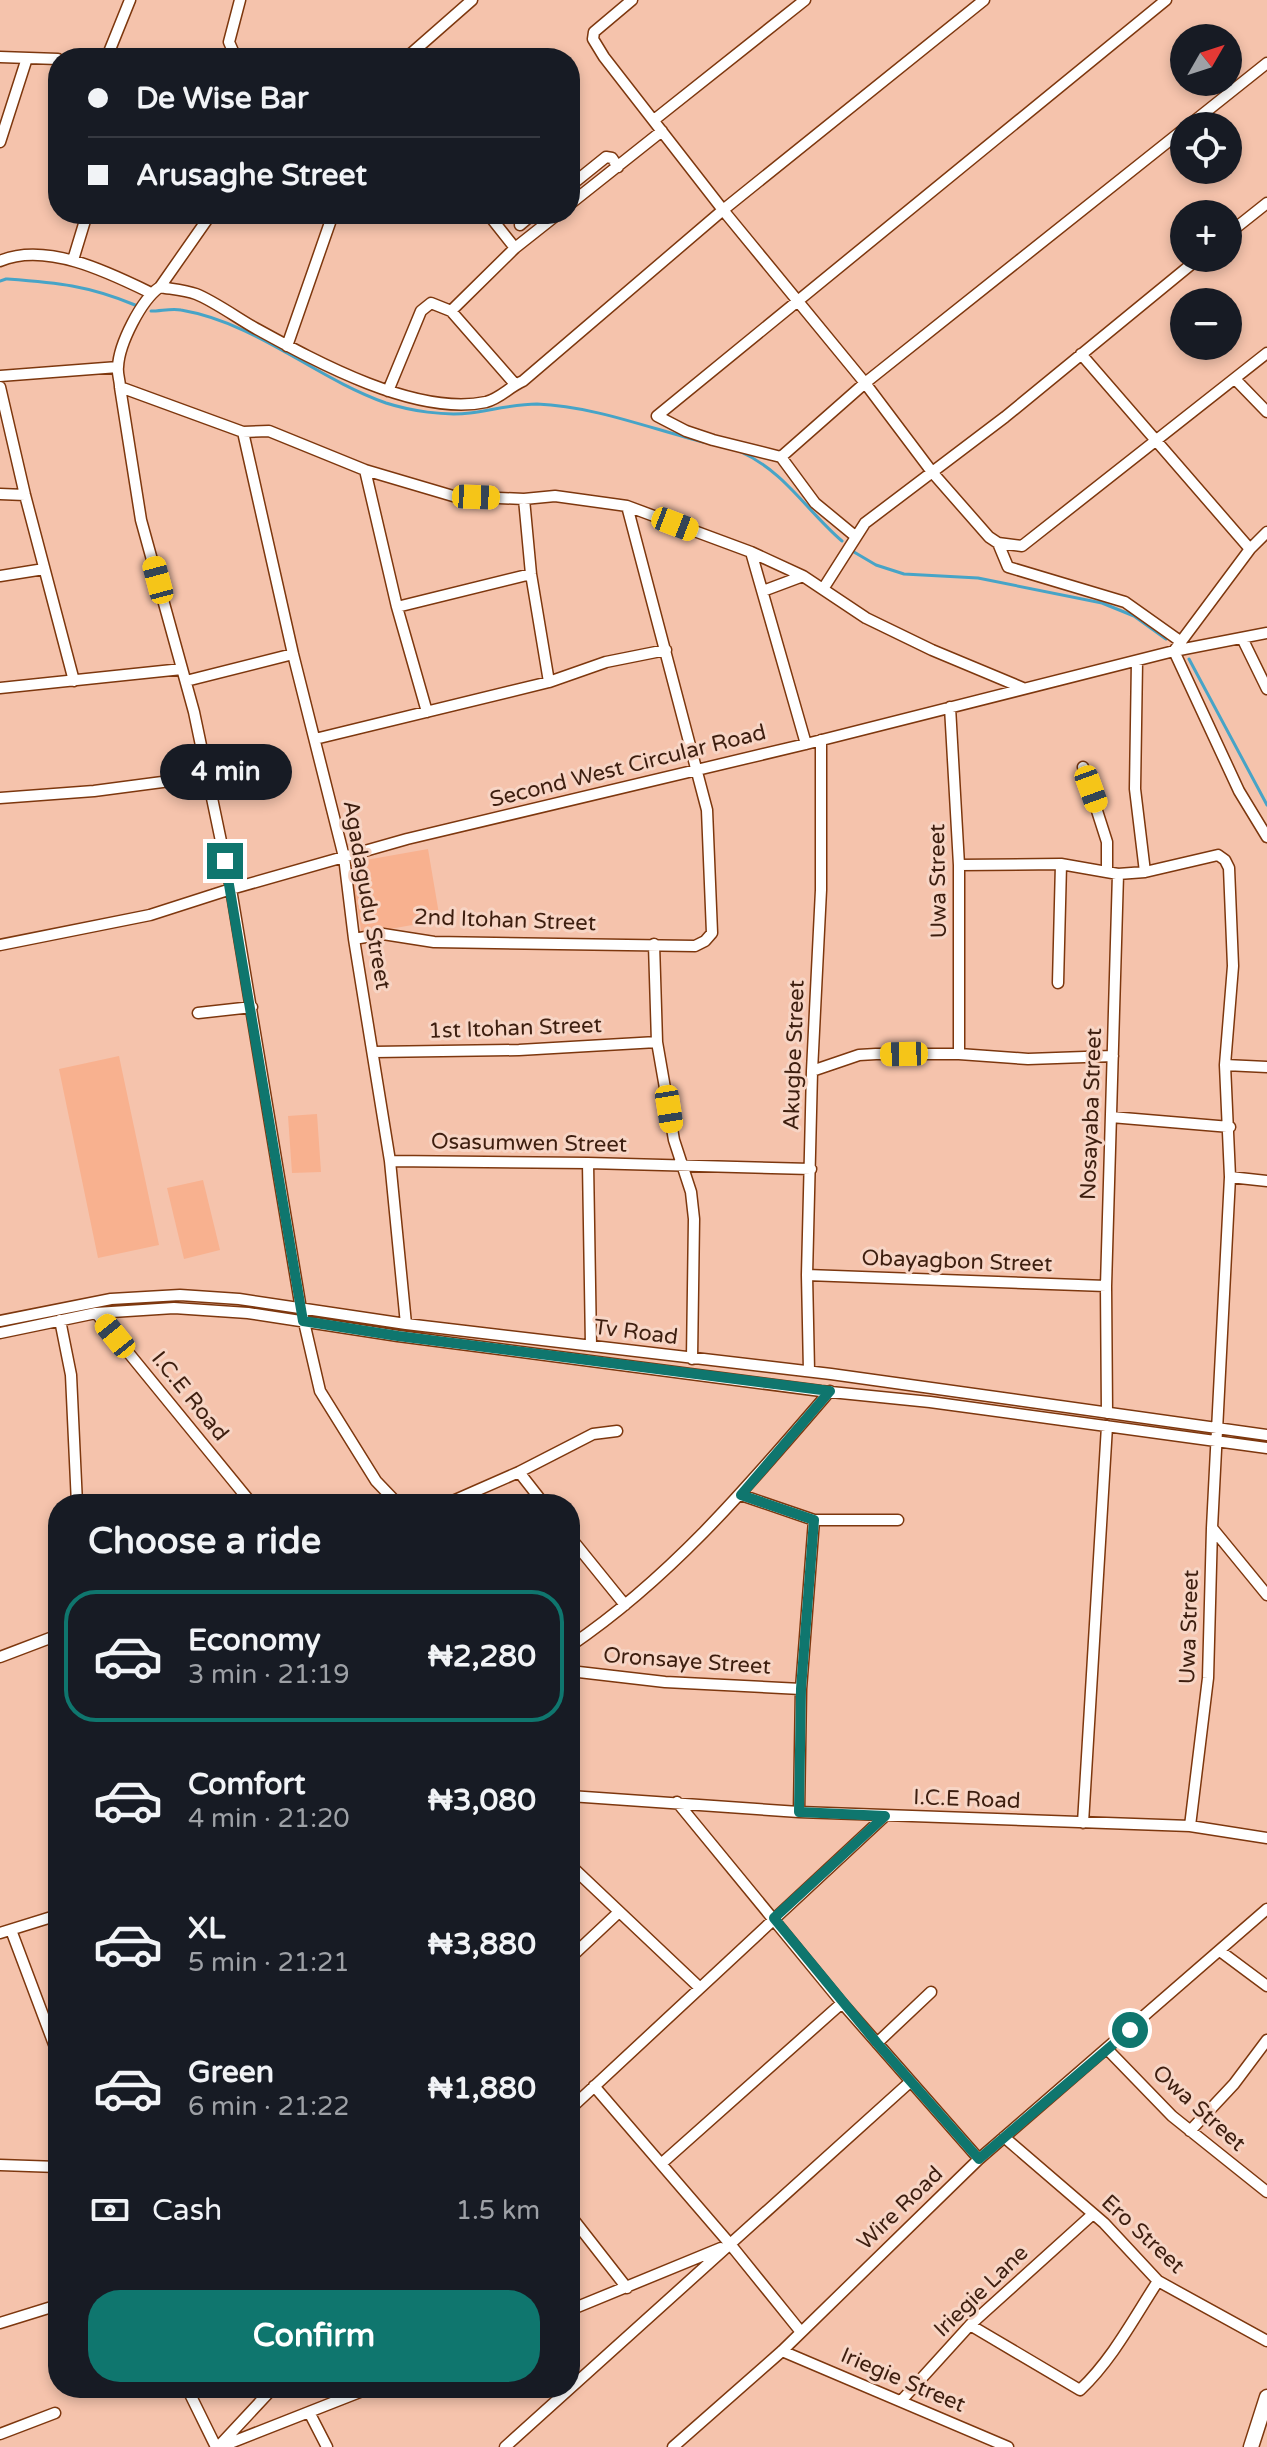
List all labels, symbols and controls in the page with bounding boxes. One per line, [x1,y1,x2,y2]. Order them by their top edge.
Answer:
north arrow [1170,24,1242,96]
map controls [1170,24,1242,360]
text: De Wise Bar [136,80,309,117]
button: locate [1170,112,1242,184]
text: Arusaghe Street [136,157,367,194]
button: + [1170,200,1242,272]
button: − [1170,288,1242,360]
car [452,484,500,510]
car [648,504,702,544]
car [140,554,176,606]
street label: Second West Circular Road [487,719,769,813]
callout: 4 min [159,745,291,801]
text: 4 min [191,756,261,787]
car [1072,762,1110,816]
street label: Agadagudu Street [338,798,396,992]
street label: Uwa Street [924,823,952,939]
route end [207,843,243,879]
street label: 2nd Itohan Street [413,904,597,936]
street label: Akugbe Street [778,979,810,1131]
street label: 1st Itohan Street [428,1012,602,1044]
street label: Nosayaba Street [1075,1027,1107,1201]
car [880,1042,928,1066]
car [653,1083,685,1135]
street label: Osasumwen Street [431,1128,627,1158]
street label: Obayagbon Street [861,1245,1053,1277]
car [91,1310,139,1362]
street label: Tv Road [592,1314,680,1350]
street label: I.C.E Road [146,1346,234,1446]
text: Choose a ride [88,1520,321,1563]
street label: Uwa Street [1174,1569,1204,1685]
icon: car [92,1620,164,1692]
text: Economy [188,1622,321,1659]
text: ₦2,280 [428,1638,536,1675]
street label: Oronsaye Street [602,1642,772,1680]
text: 3 min · 21:19 [188,1659,350,1690]
icon: car [92,1764,164,1836]
text: Comfort [188,1766,306,1803]
text: ₦3,080 [428,1782,536,1819]
street label: I.C.E Road [913,1784,1021,1814]
text: 4 min · 21:20 [188,1803,350,1834]
icon: car [92,1908,164,1980]
text: XL [188,1910,225,1947]
text: ₦3,880 [428,1926,536,1963]
text: 5 min · 21:21 [188,1947,350,1978]
route start [1112,2012,1148,2048]
icon: car [92,2052,164,2124]
text: Green [188,2054,274,2091]
street label: Owa Street [1147,2059,1251,2157]
text: ₦1,880 [428,2070,536,2107]
text: 6 min · 21:22 [188,2091,350,2122]
street label: Wire Road [852,2161,948,2255]
icon: cash [88,2188,132,2232]
street label: Ero Street [1096,2189,1190,2279]
text: Cash [152,2192,222,2229]
text: 1.5 km [456,2195,540,2226]
street label: Iriegie Lane [929,2240,1033,2342]
button: Confirm [88,2290,540,2382]
street label: Iriegie Street [837,2342,969,2418]

